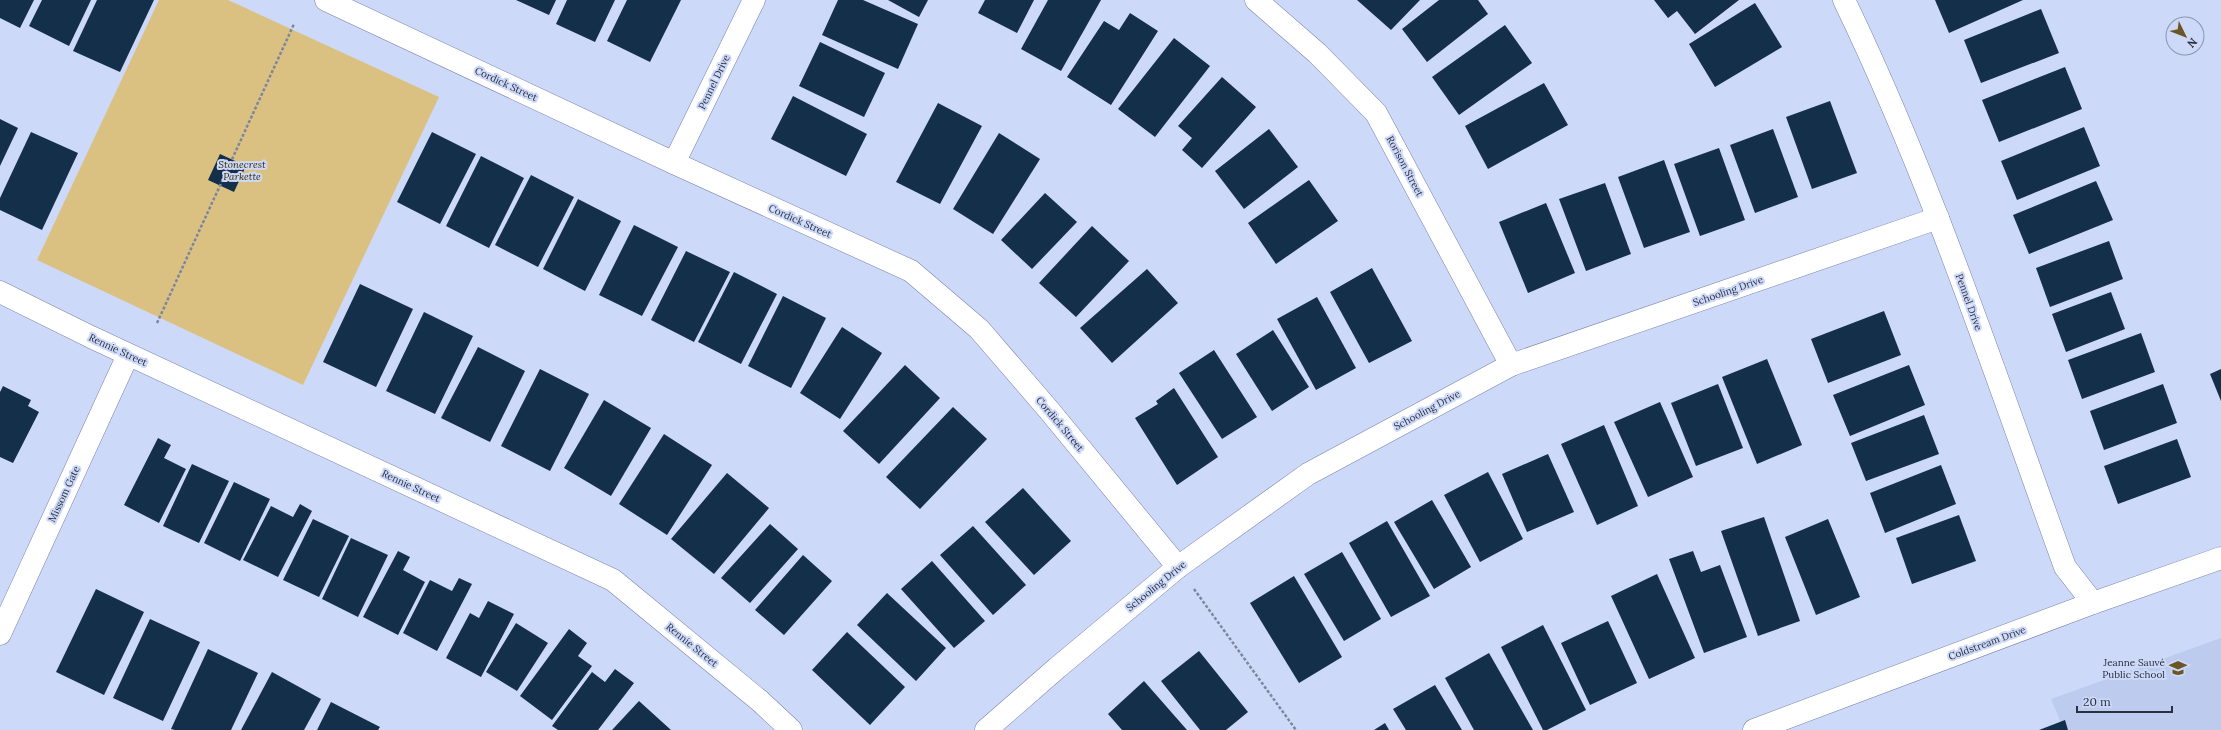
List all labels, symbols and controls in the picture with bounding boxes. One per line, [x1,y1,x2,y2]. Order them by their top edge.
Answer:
north arrow [2165,16,2205,56]
text: N [2184,35,2200,51]
street label: Pennel Drive [695,52,733,112]
street label: Cordick Street [473,64,539,104]
street label: Rorison Street [1384,133,1426,199]
park label: Stonecrest Parkette [218,158,266,183]
street label: Cordick Street [766,201,834,241]
street label: Pennel Drive [1953,272,1985,333]
street label: Schooling Drive [1691,273,1765,309]
street label: Rennie Street [87,331,149,369]
street label: Schooling Drive [1392,387,1463,433]
street label: Cordick Street [1033,394,1087,454]
street label: Missom Gate [45,463,83,524]
street label: Rennie Street [380,467,442,505]
street label: Schooling Drive [1123,557,1189,614]
street label: Rennie Street [663,620,721,670]
street label: Coldstream Drive [1947,623,2028,663]
place label: Jeanne Sauvé Public School [2102,656,2166,681]
school or university icon: Jeanne Sauvé Public School [2168,658,2188,678]
scale bar [2077,688,2172,714]
text: 20 m [2083,694,2111,709]

